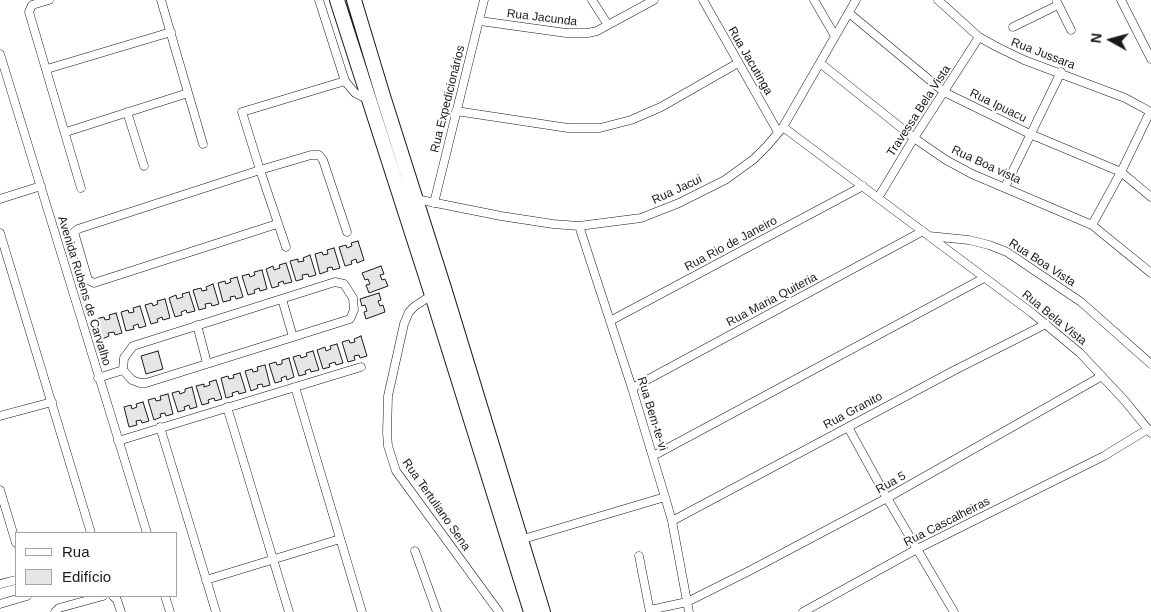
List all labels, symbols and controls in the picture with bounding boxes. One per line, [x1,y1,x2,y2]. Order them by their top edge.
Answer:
street label: Rua Jacunda [506,7,578,29]
north arrow [1086,15,1136,65]
street label: Rua Jacutinga [725,24,775,98]
text: N [1088,32,1105,44]
street label: Rua Jussara [1009,35,1077,73]
street label: Rua Expedicionários [428,44,468,154]
street label: Travessa Bela Vista [884,63,954,159]
street label: Rua Ipuacu [967,86,1029,126]
street label: Rua Boa vista [949,143,1023,187]
street label: Rua Jacui [650,172,704,208]
street label: Avenida Rubens de Carvalho [54,214,114,368]
street label: Rua Rio de Janeiro [682,214,780,274]
street label: Rua Boa Vista [1006,236,1078,290]
street label: Rua Maria Quiteria [724,270,820,330]
street label: Rua Bela Vista [1019,287,1089,349]
street label: Rua Bem-te-vi [634,375,670,453]
street label: Rua Granito [821,389,885,433]
street label: Rua Tertuliano Sena [399,456,473,554]
street label: Rua 5 [874,469,908,497]
street label: Rua Cascalheiras [902,494,992,550]
legend [15,532,178,597]
text: Rua [62,543,90,560]
text: Edifício [62,568,111,585]

